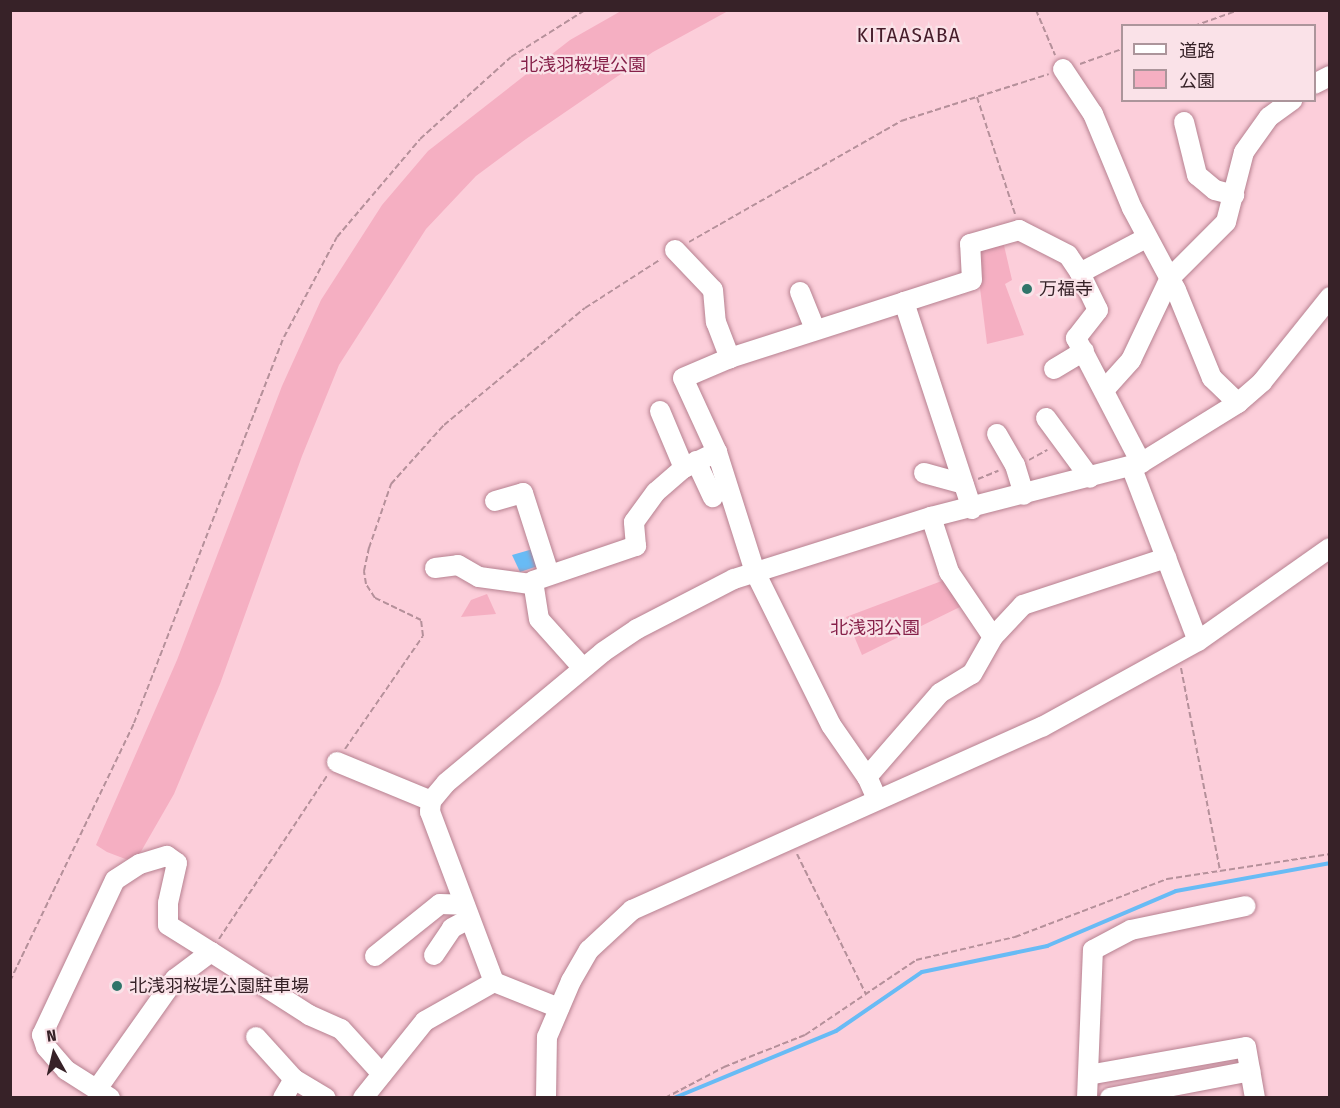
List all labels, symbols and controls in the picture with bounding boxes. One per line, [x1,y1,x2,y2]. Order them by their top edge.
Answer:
district label: KITAASABA [857,22,961,48]
legend [1121,24,1316,102]
text: 道路 [1179,40,1215,62]
park label: 北浅羽桜堤公園 [520,54,646,76]
text: 公園 [1179,70,1215,92]
place label: 万福寺 [1039,278,1093,300]
marker: 万福寺 [1020,282,1034,296]
park label: 北浅羽公園 [830,617,920,639]
place label: 北浅羽桜堤公園駐車場 [129,975,309,997]
marker: 北浅羽桜堤公園駐車場 [110,979,124,993]
north arrow [24,1024,84,1084]
text: N [45,1026,57,1046]

